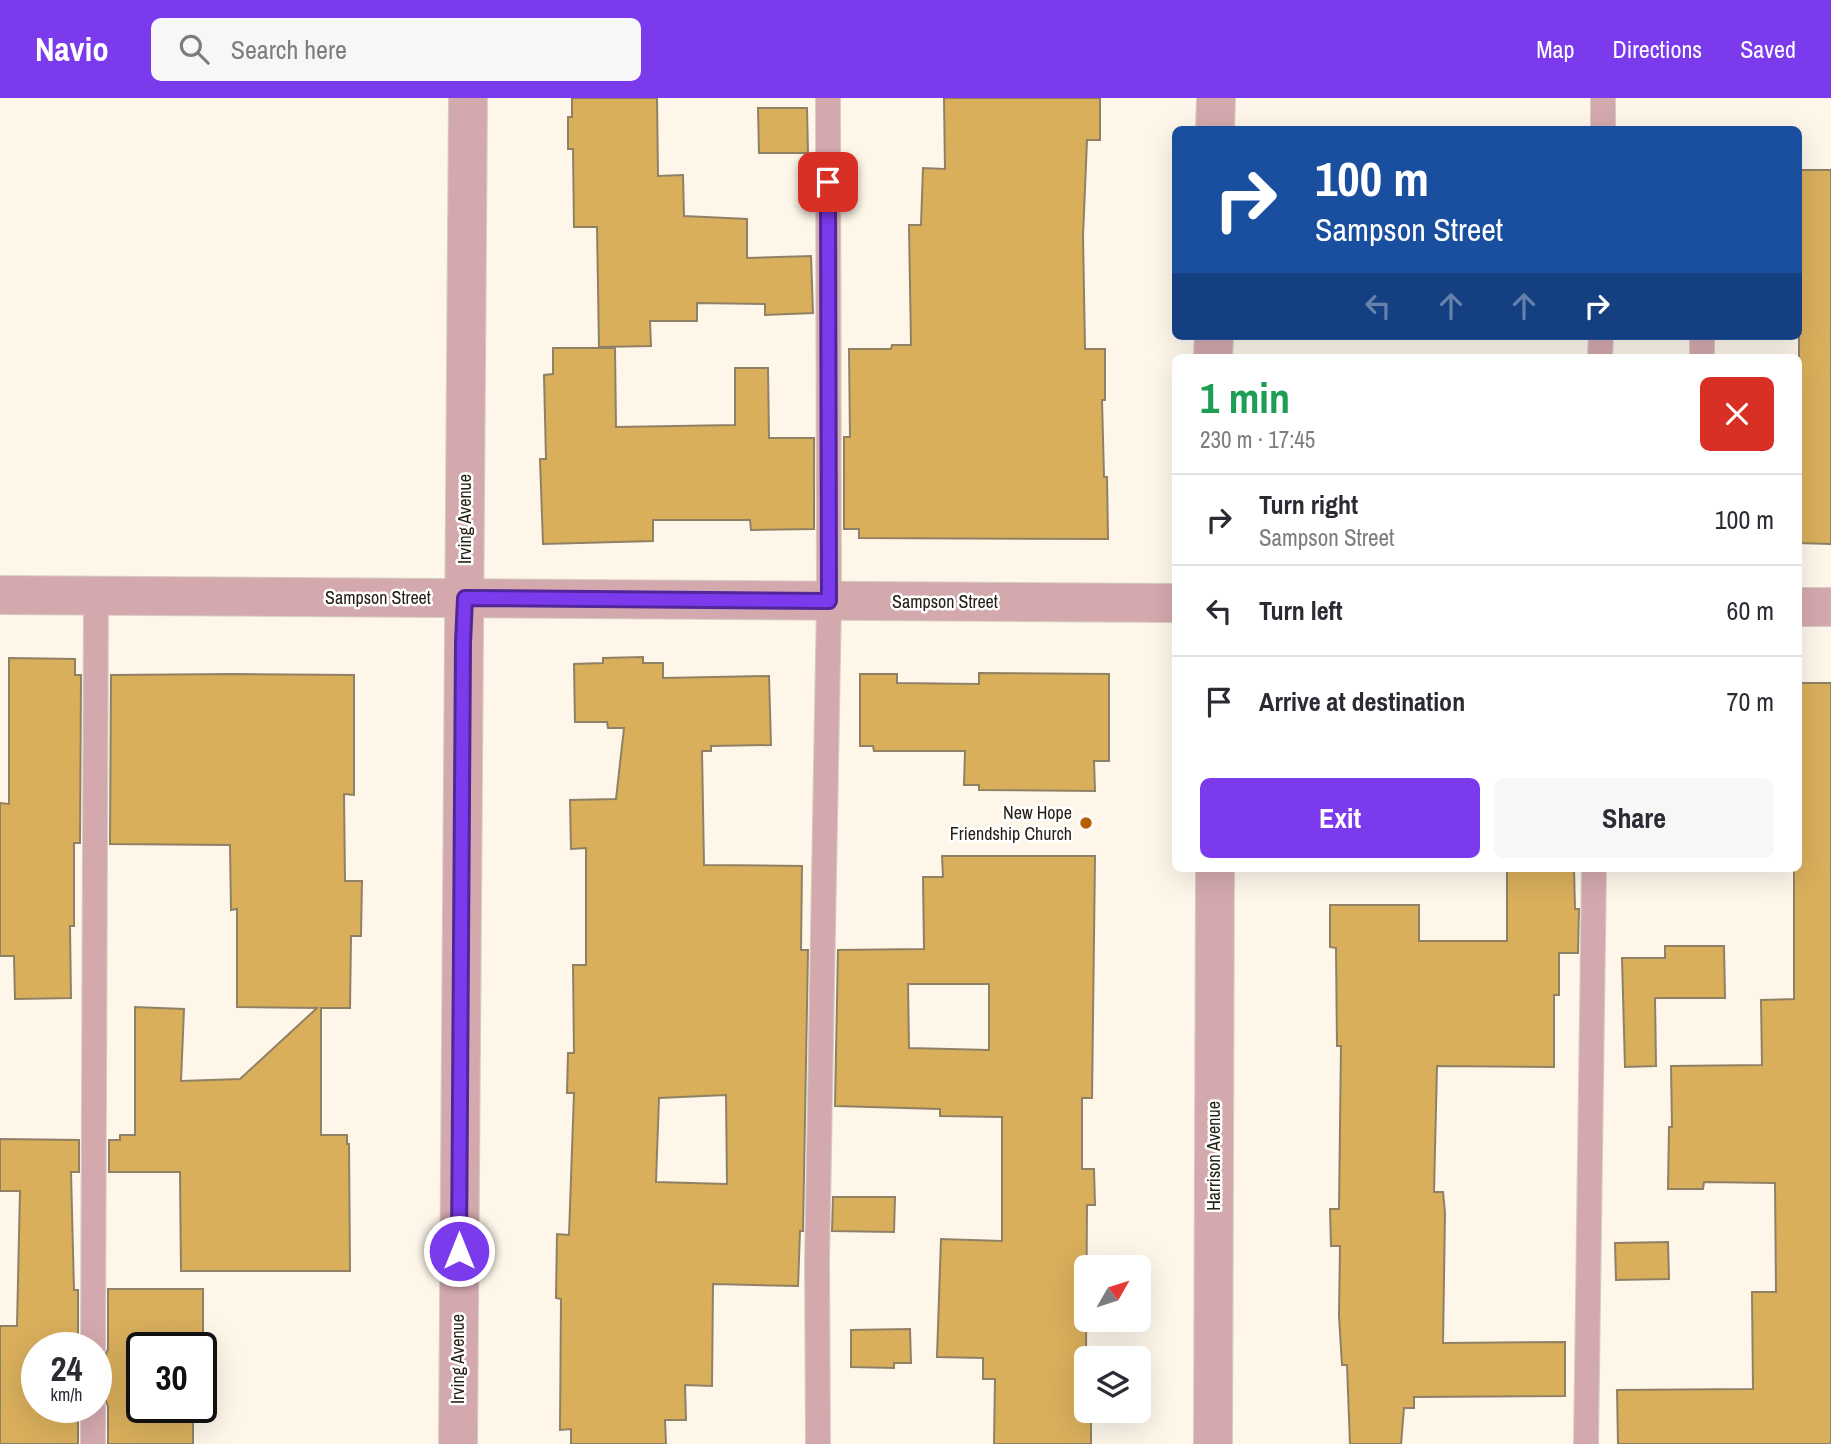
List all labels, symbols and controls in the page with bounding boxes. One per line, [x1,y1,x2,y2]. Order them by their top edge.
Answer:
search box [151,18,641,81]
text: Navio [35,27,109,71]
icon: search [175,30,213,68]
text: Search here [231,32,347,67]
text: Map [1536,33,1574,65]
text: Directions [1612,33,1702,65]
text: Saved [1740,33,1796,65]
text: 100 m [1315,145,1429,211]
pin [798,152,858,212]
icon: right [1200,154,1291,245]
icon: arrive [809,163,847,201]
text: Sampson Street [1315,208,1503,251]
icon: left [1359,287,1397,325]
icon: ahead [1432,287,1470,325]
icon: ahead [1505,287,1543,325]
icon: right [1578,287,1616,325]
text: 1 min [1200,370,1290,426]
button: close [1700,377,1774,451]
text: 230 m · 17:45 [1200,424,1315,455]
street label: Irving Avenue [452,474,477,564]
text: Turn right [1259,487,1358,522]
icon: right [1200,501,1238,539]
text: 100 m [1715,502,1774,537]
text: Sampson Street [1259,522,1394,553]
street label: Sampson Street [325,585,431,610]
street label: Sampson Street [892,589,998,614]
icon: left [1200,592,1238,630]
text: Turn left [1259,593,1343,628]
text: 60 m [1727,593,1774,628]
icon: arrive [1200,683,1238,721]
text: Arrive at destination [1259,684,1465,719]
text: 70 m [1727,684,1774,719]
button: Exit [1200,778,1480,858]
button: Share [1494,778,1774,858]
place label: New Hope Friendship Church [950,800,1072,846]
marker: New Hope Friendship Church [1078,815,1094,831]
street label: Harrison Avenue [1201,1101,1226,1211]
position arrow [422,1214,496,1288]
north arrow [1074,1255,1152,1332]
map controls [1074,1255,1151,1423]
street label: Irving Avenue [445,1314,470,1404]
speed limit sign: 30 [126,1332,217,1423]
text: 24 [51,1345,82,1392]
button: layers [1074,1346,1151,1423]
text: km/h [51,1382,83,1407]

